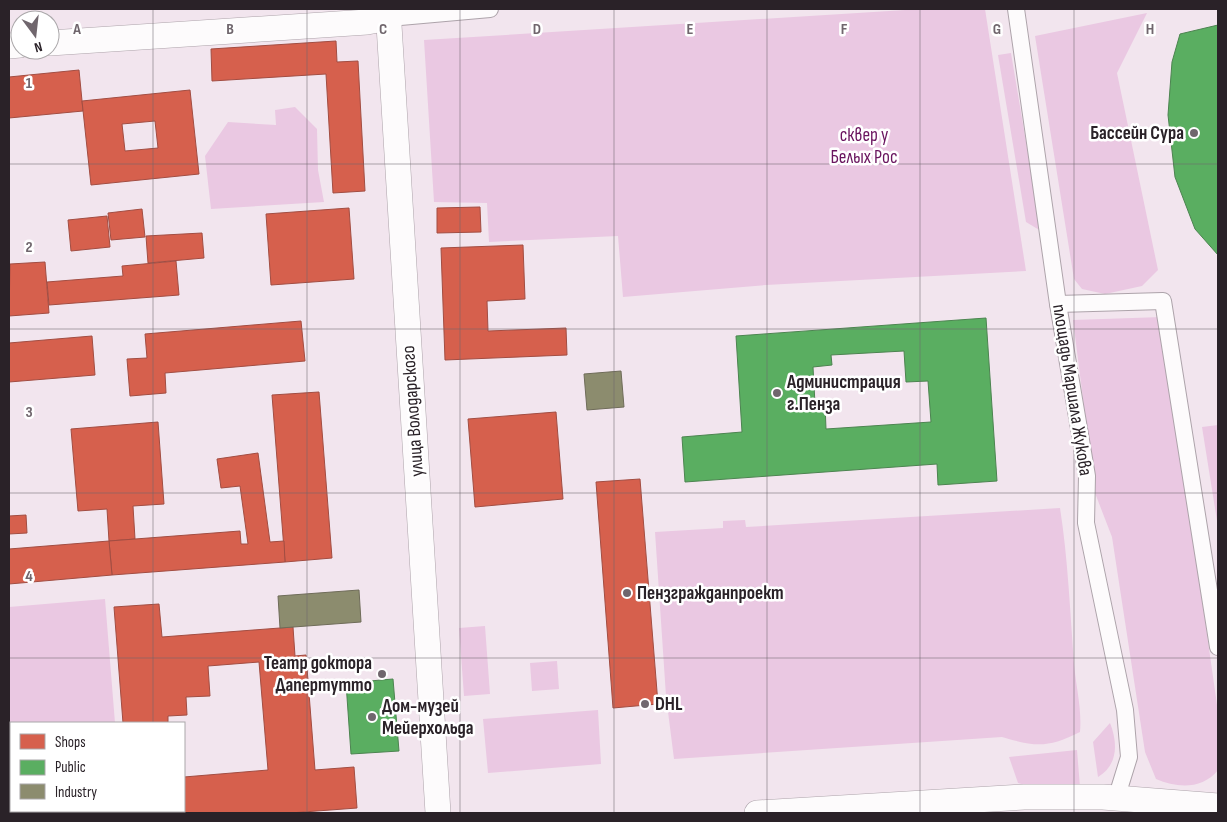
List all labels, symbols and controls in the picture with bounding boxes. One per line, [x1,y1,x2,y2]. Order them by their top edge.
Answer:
north arrow [10,10,60,60]
text: A [72,20,81,39]
text: B [226,20,234,39]
text: C [379,20,387,39]
text: D [533,20,541,39]
text: E [687,20,694,39]
text: F [841,20,848,39]
text: G [993,20,1001,39]
text: H [1146,20,1154,39]
text: N [32,38,44,56]
text: 1 [26,74,33,93]
place label: Бассейн Сура [1090,122,1184,145]
park label: сквер у Белых Рос [830,124,898,169]
marker: Бассейн Сура [1188,127,1200,139]
text: 2 [25,238,33,257]
street label: площадь Маршала Жукова [1047,303,1097,477]
street label: улица Володарского [397,345,429,477]
place label: Администрация г.Пенза [786,371,901,416]
marker: Администрация г.Пенза [771,387,783,399]
text: 3 [25,403,33,422]
text: 4 [25,567,33,586]
place label: Пензгражданпроект [637,582,784,605]
marker: Пензгражданпроект [621,587,633,599]
place label: Театр доктора Дапертутто [264,652,372,697]
marker: Театр доктора Дапертутто [376,668,388,680]
place label: DHL [655,693,683,716]
place label: Дом-музей Мейерхольда [382,695,474,740]
marker: DHL [639,698,651,710]
marker: Дом-музей Мейерхольда [366,711,378,723]
legend [10,722,185,812]
text: Shops [55,733,86,752]
text: Public [55,758,86,777]
text: Industry [55,783,97,802]

